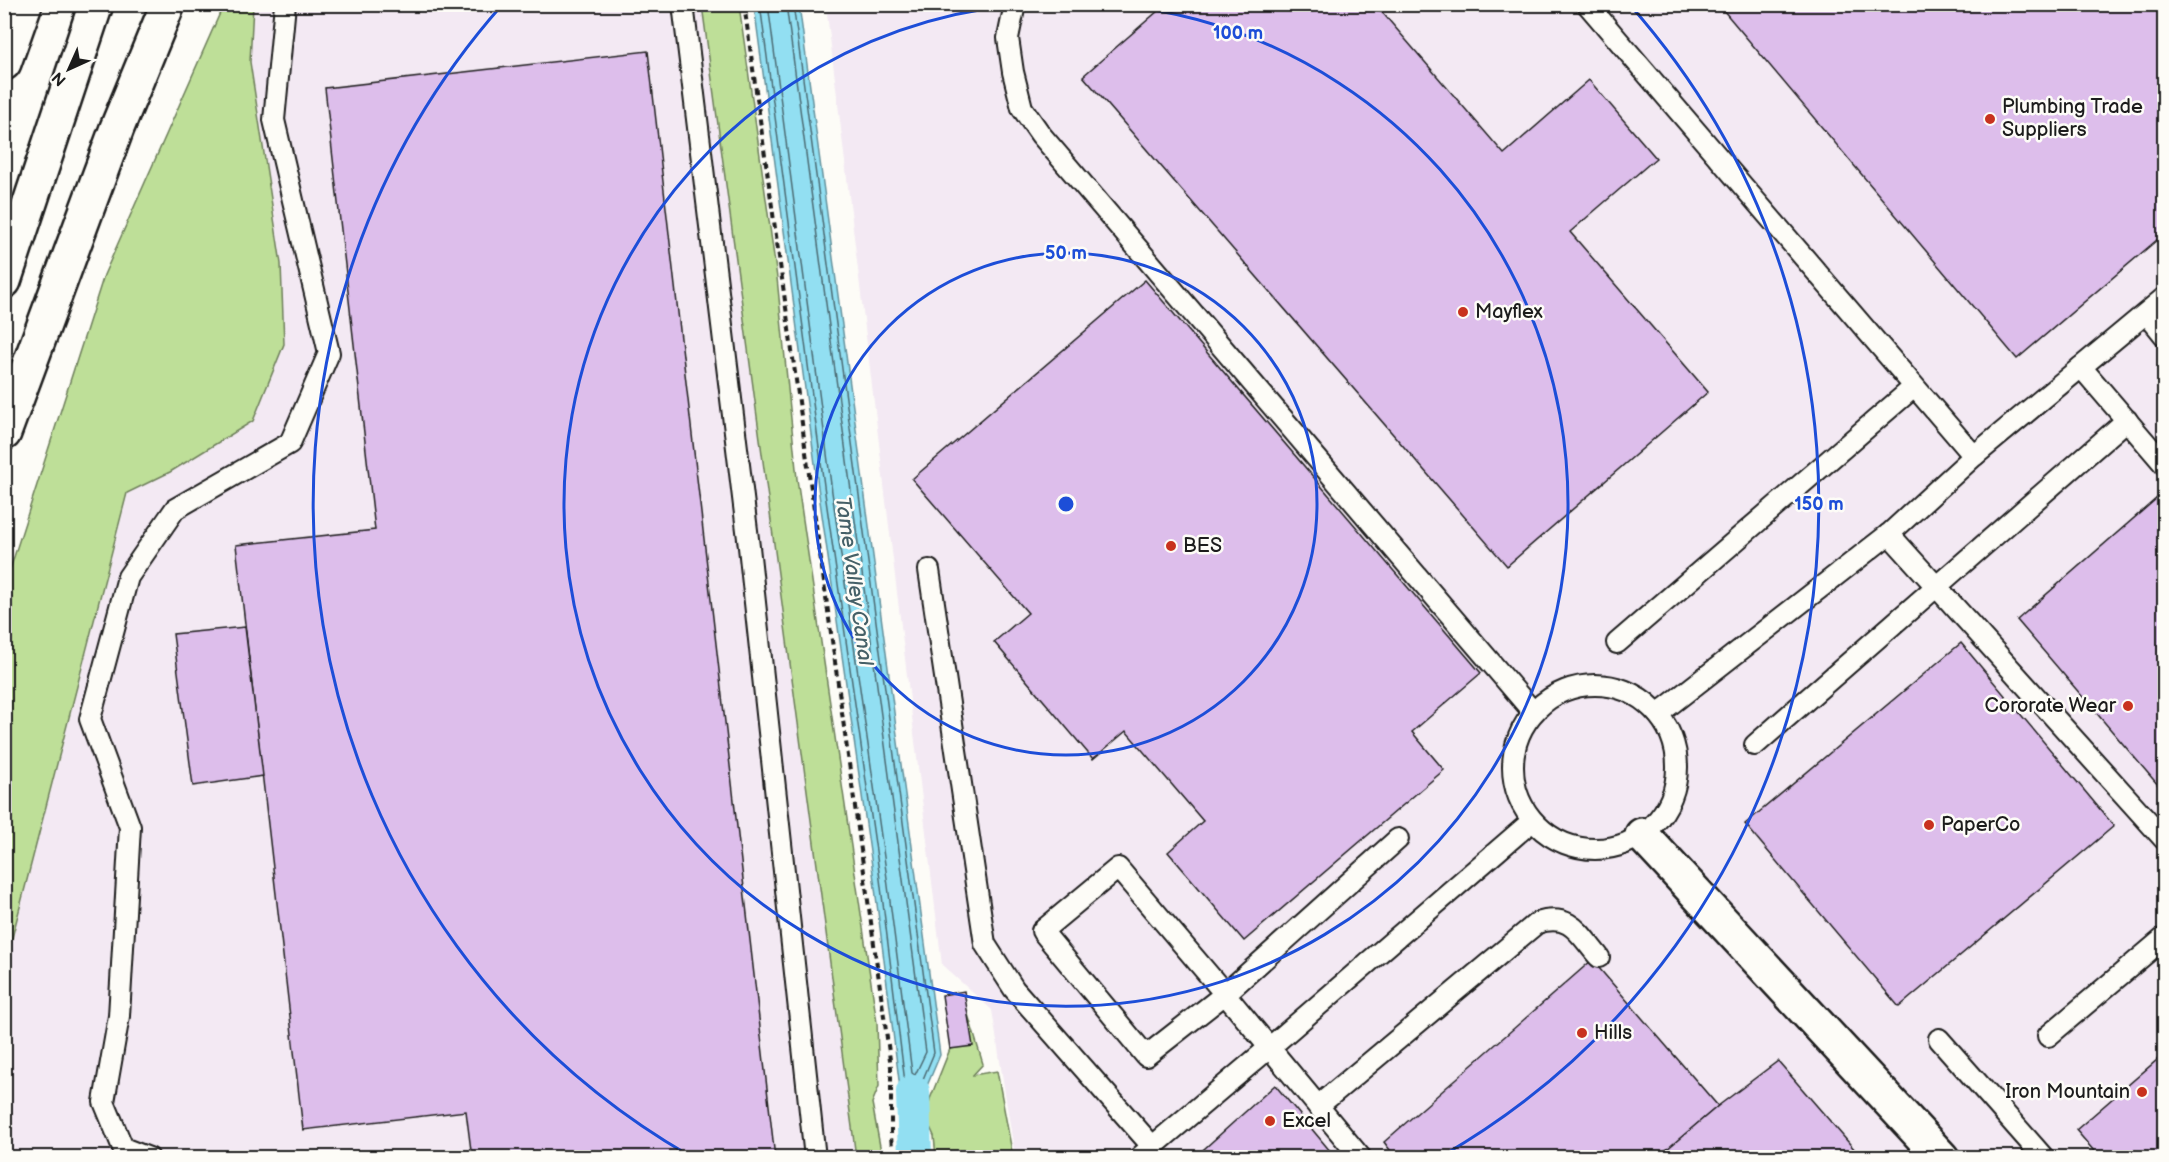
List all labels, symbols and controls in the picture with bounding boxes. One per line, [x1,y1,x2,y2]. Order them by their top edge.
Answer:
text: 100 m [1213,23,1263,44]
north arrow [39,39,99,99]
text: N [48,68,70,90]
place label: Plumbing Trade Suppliers [2002,95,2143,142]
marker: Plumbing Trade Suppliers [1983,112,1997,126]
text: 50 m [1045,243,1087,264]
place label: Mayflex [1475,300,1544,324]
marker: Mayflex [1456,305,1470,319]
centre of rings [1056,494,1076,514]
text: 150 m [1794,494,1844,515]
water label: Tame Valley Canal [830,495,878,668]
place label: BES [1183,534,1222,558]
marker: BES [1164,539,1178,553]
place label: Cororate Wear [1985,694,2117,718]
marker: Cororate Wear [2121,699,2135,713]
place label: PaperCo [1941,813,2020,837]
marker: PaperCo [1922,818,1936,832]
place label: Hills [1594,1021,1632,1045]
marker: Hills [1575,1026,1589,1040]
place label: Iron Mountain [2005,1080,2130,1104]
marker: Iron Mountain [2135,1085,2149,1099]
place label: Excel [1282,1109,1331,1133]
marker: Excel [1263,1114,1277,1128]

